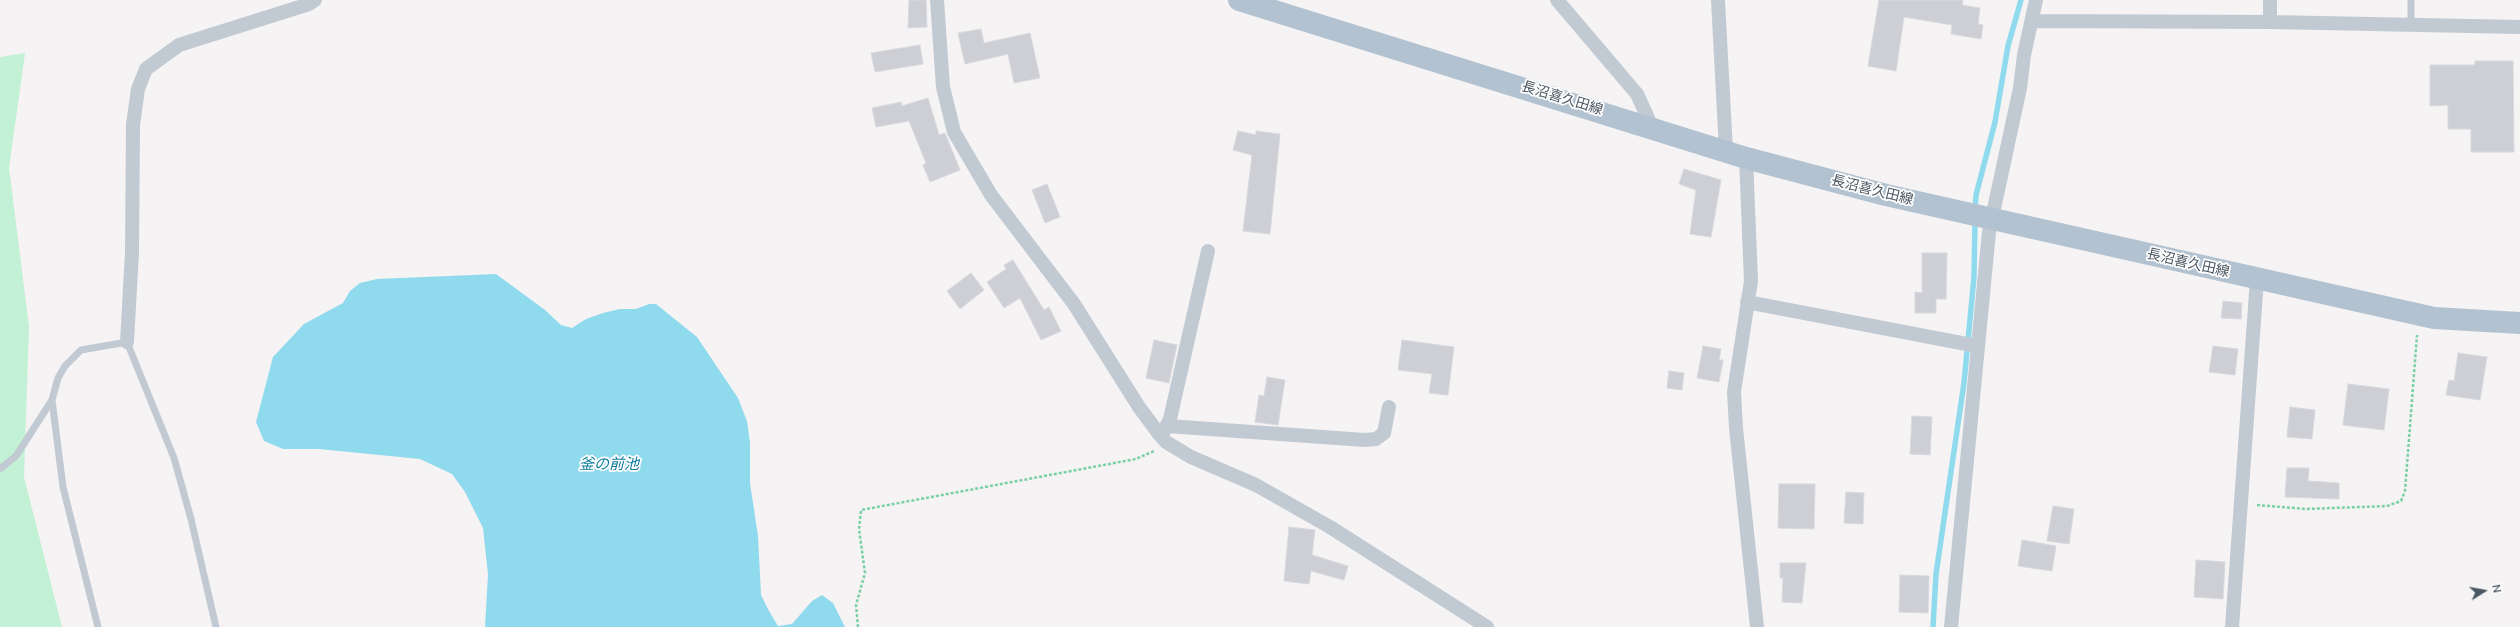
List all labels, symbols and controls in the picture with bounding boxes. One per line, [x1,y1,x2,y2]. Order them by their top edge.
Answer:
street label: 長沼喜久田線 [1519,79,1605,119]
street label: 長沼喜久田線 [1829,173,1915,209]
street label: 長沼喜久田線 [2145,246,2231,282]
water label: 釜の前池 [579,456,639,474]
north arrow [2464,571,2504,611]
text: N [2488,583,2504,594]

